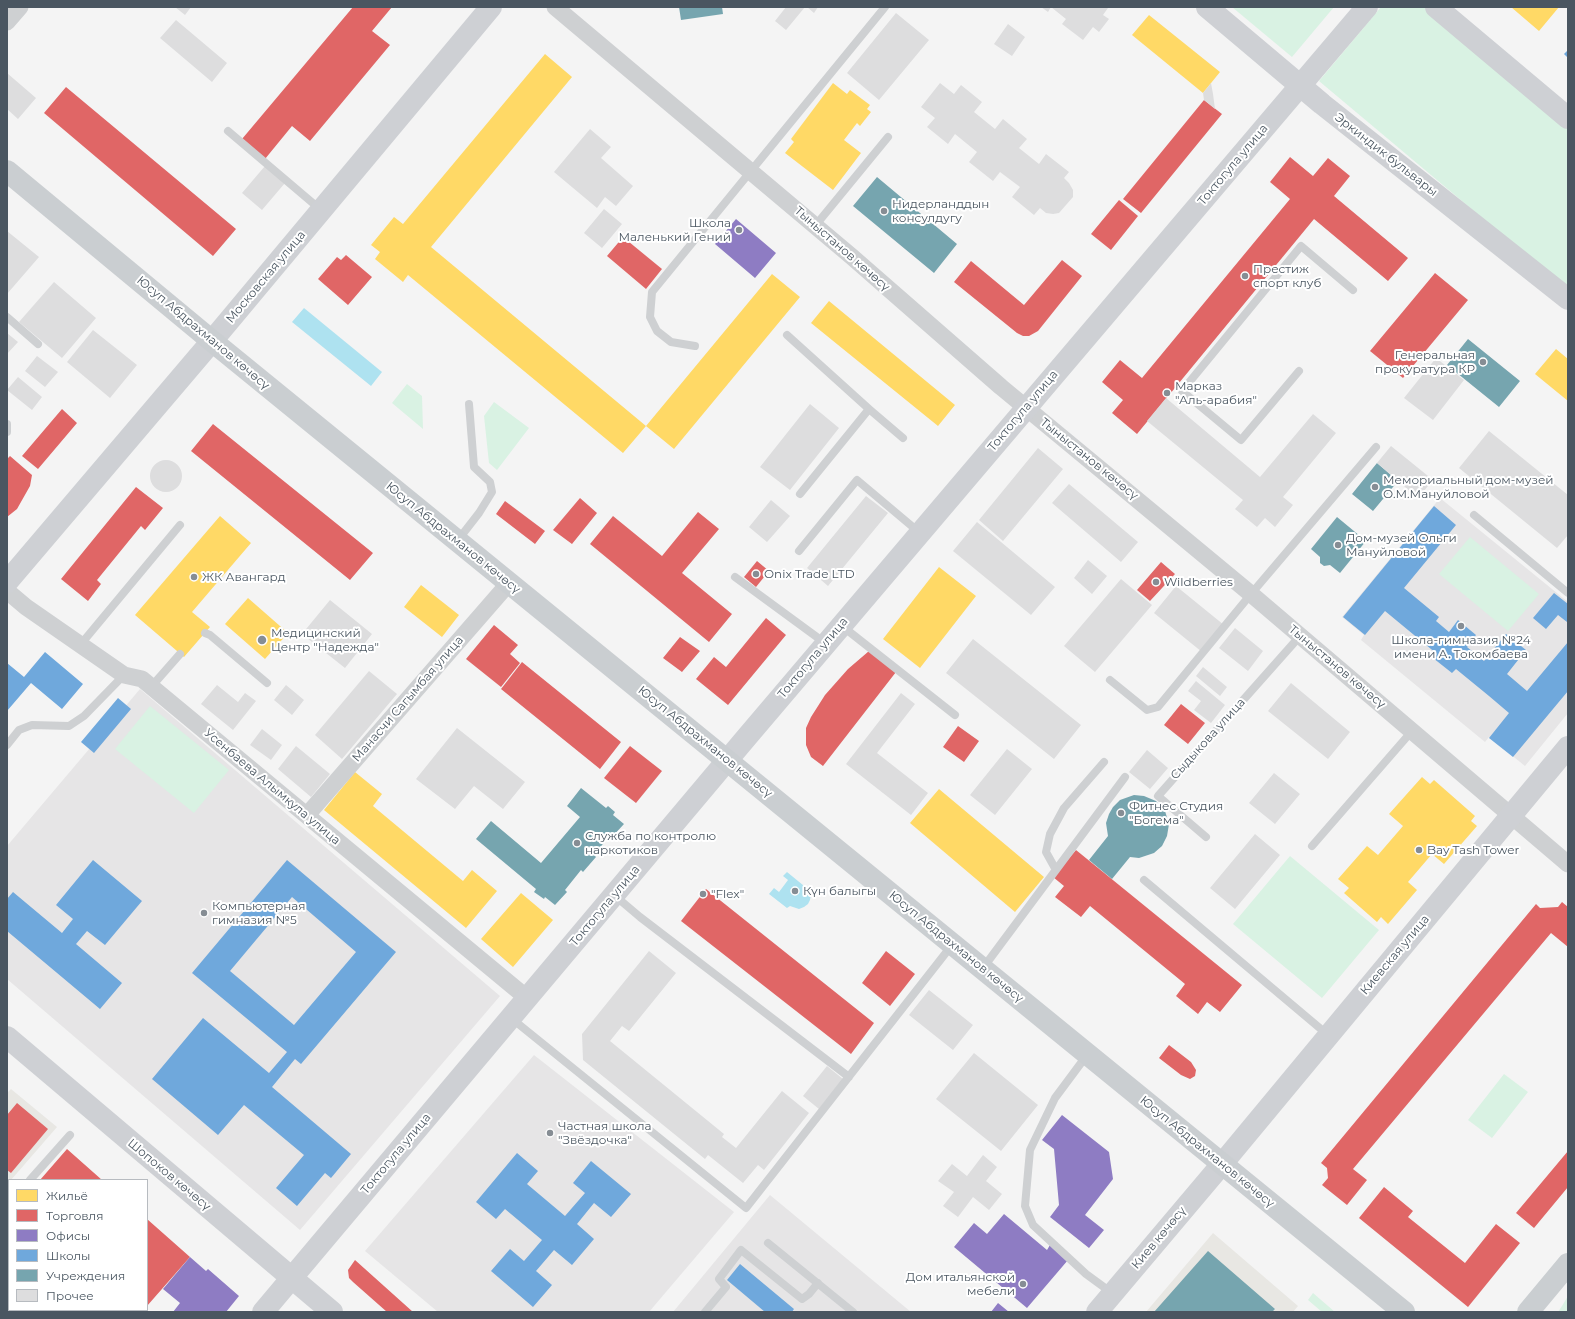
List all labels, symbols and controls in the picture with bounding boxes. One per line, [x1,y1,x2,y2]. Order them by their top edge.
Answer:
street label: Эркиндик бульвары [1332,110,1440,200]
street label: Токтогула улица [1195,122,1271,208]
place label: Нидерланддын консулдугу [892,197,989,225]
street label: Тыныстанов көчөсү [791,204,893,294]
marker: Нидерланддын консулдугу [879,206,889,216]
place label: Школа Маленький Гений [619,216,731,244]
marker: Школа Маленький Гений [734,225,744,235]
street label: Московская улица [223,228,309,326]
place label: Престиж спорт клуб [1253,262,1321,290]
marker: Престиж спорт клуб [1240,271,1250,281]
street label: Юсуп Абдрахманов көчөсү [134,273,272,393]
place label: Генеральная прокуратура КР [1375,348,1475,376]
marker: Генеральная прокуратура КР [1478,357,1488,367]
street label: Токтогула улица [985,368,1061,454]
place label: Марказ "Аль-арабия" [1175,379,1257,407]
marker: Марказ "Аль-арабия" [1162,388,1172,398]
street label: Тыныстанов көчөсү [1037,415,1141,503]
place label: Мемориальный дом-музей О.М.Мануйловой [1383,473,1554,501]
street label: Юсуп Абдрахманов көчөсү [383,479,523,597]
marker: Мемориальный дом-музей О.М.Мануйловой [1370,482,1380,492]
place label: Дом-музей Ольги Мануйловой [1346,531,1457,559]
marker: Дом-музей Ольги Мануйловой [1333,540,1343,550]
place label: Onix Trade LTD [764,567,855,581]
marker: Onix Trade LTD [751,569,761,579]
place label: ЖК Авангард [202,570,285,584]
marker: ЖК Авангард [189,572,199,582]
place label: Wildberries [1164,575,1233,589]
marker: Wildberries [1151,577,1161,587]
street label: Токтогула улица [775,615,851,701]
marker: Школа-гимназия №24 имени А. Токомбаева [1456,621,1466,631]
street label: Тыныстанов көчөсү [1286,622,1388,712]
place label: Медицинский Центр "Надежда" [271,626,379,654]
street label: Манасчи Сагымбая улица [349,633,467,765]
place label: Школа-гимназия №24 имени А. Токомбаева [1391,633,1531,661]
marker: Медицинский Центр "Надежда" [256,634,268,646]
street label: Юсуп Абдрахманов көчөсү [635,683,775,801]
street label: Сыдыкова улица [1168,695,1248,783]
street label: Усенбаева Алымкула улица [201,726,343,848]
place label: Фитнес Студия "Богема" [1129,799,1223,827]
marker: Фитнес Студия "Богема" [1116,808,1126,818]
place label: Служба по контролю наркотиков [585,829,716,857]
marker: Служба по контролю наркотиков [572,838,582,848]
place label: Bay Tash Tower [1427,843,1519,857]
marker: Bay Tash Tower [1414,845,1424,855]
street label: Токтогула улица [567,863,643,949]
place label: Күн балыгы [803,884,876,898]
marker: Күн балыгы [790,886,800,896]
place label: "Flex" [711,887,744,901]
street label: Юсуп Абдрахманов көчөсү [886,888,1026,1006]
marker: "Flex" [698,889,708,899]
place label: Компьютерная гимназия №5 [212,899,306,927]
marker: Компьютерная гимназия №5 [199,908,209,918]
street label: Киевская улица [1357,912,1433,998]
street label: Юсуп Абдрахманов көчөсү [1137,1093,1277,1211]
street label: Токтогула улица [358,1111,434,1197]
place label: Частная школа "Звёздочка" [558,1119,651,1147]
marker: Частная школа "Звёздочка" [545,1128,555,1138]
street label: Шопоков көчөсү [125,1136,213,1214]
legend [8,1179,148,1311]
text: Жильё [46,1188,88,1203]
street label: Киев көчөсү [1129,1204,1189,1272]
text: Торговля [46,1208,103,1223]
text: Офисы [46,1228,90,1243]
text: Школы [46,1248,91,1263]
text: Учреждения [46,1268,125,1283]
place label: Дом итальянской мебели [906,1270,1015,1298]
marker: Дом итальянской мебели [1018,1279,1028,1289]
text: Прочее [46,1288,94,1303]

